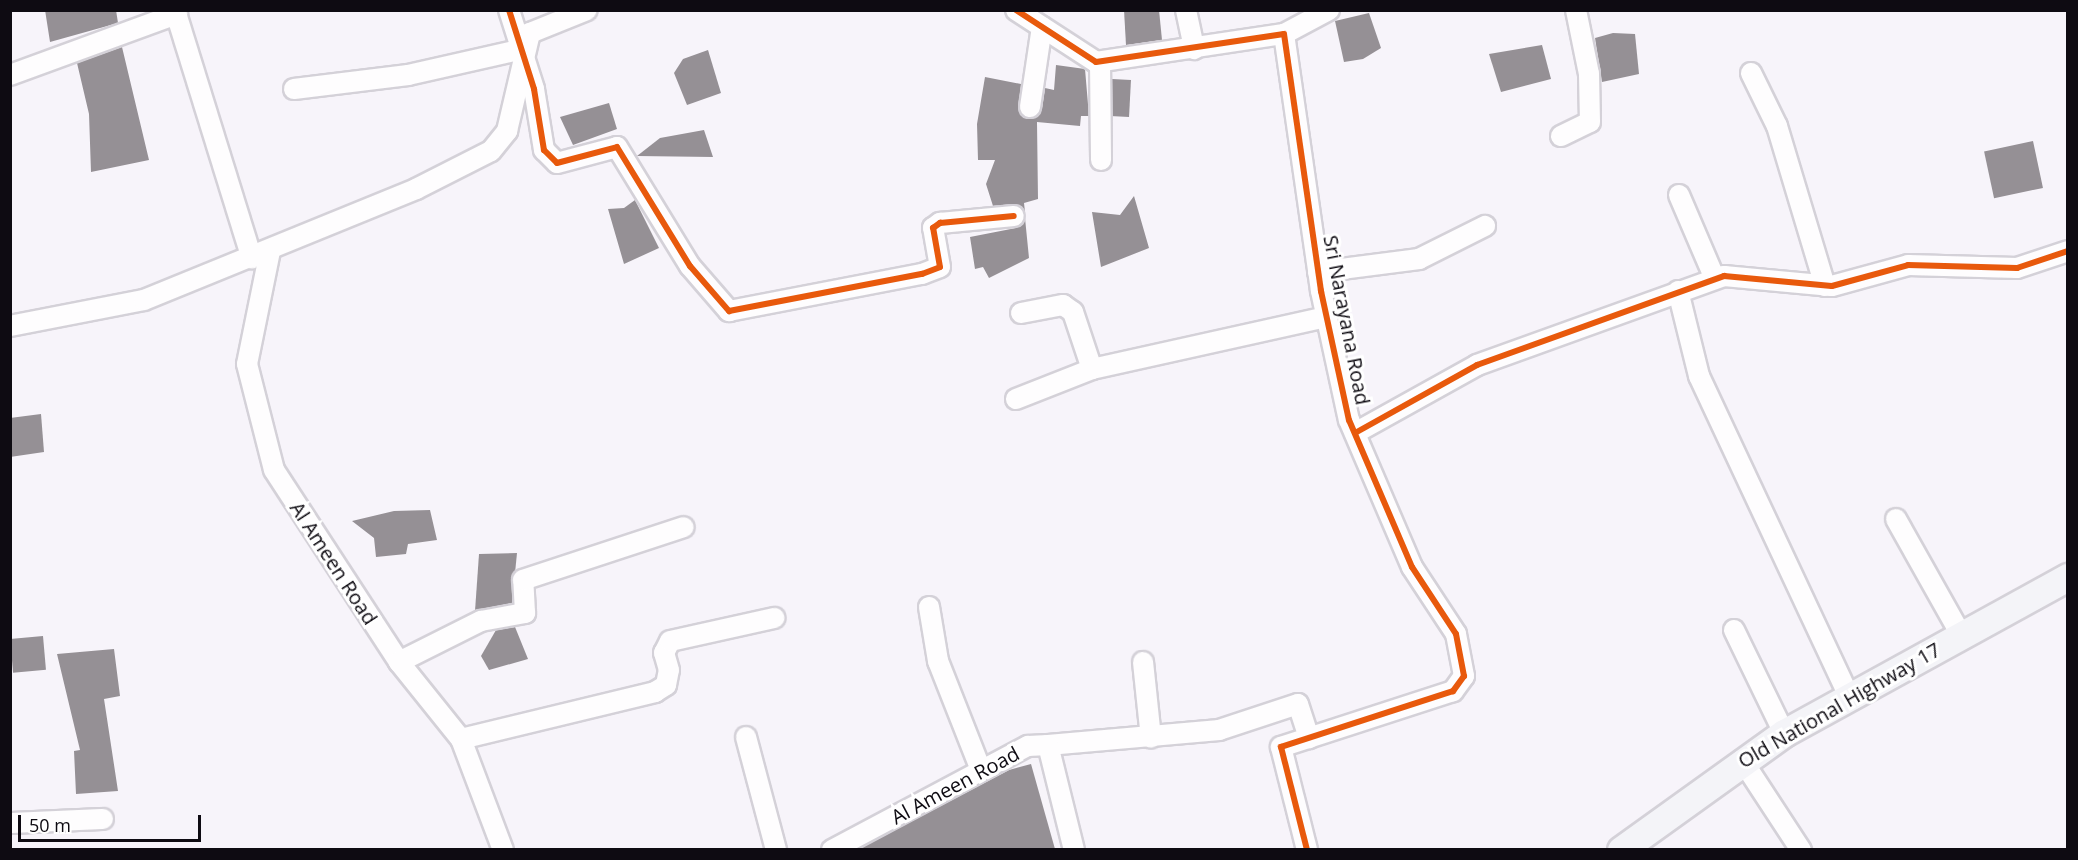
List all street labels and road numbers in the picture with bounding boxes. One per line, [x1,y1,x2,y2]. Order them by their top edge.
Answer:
street label: Sri Narayana Road [1319,233,1375,407]
street label: Al Ameen Road [285,497,383,629]
street label: Old National Highway 17 [1734,637,1944,773]
street label: Al Ameen Road [887,741,1023,829]

